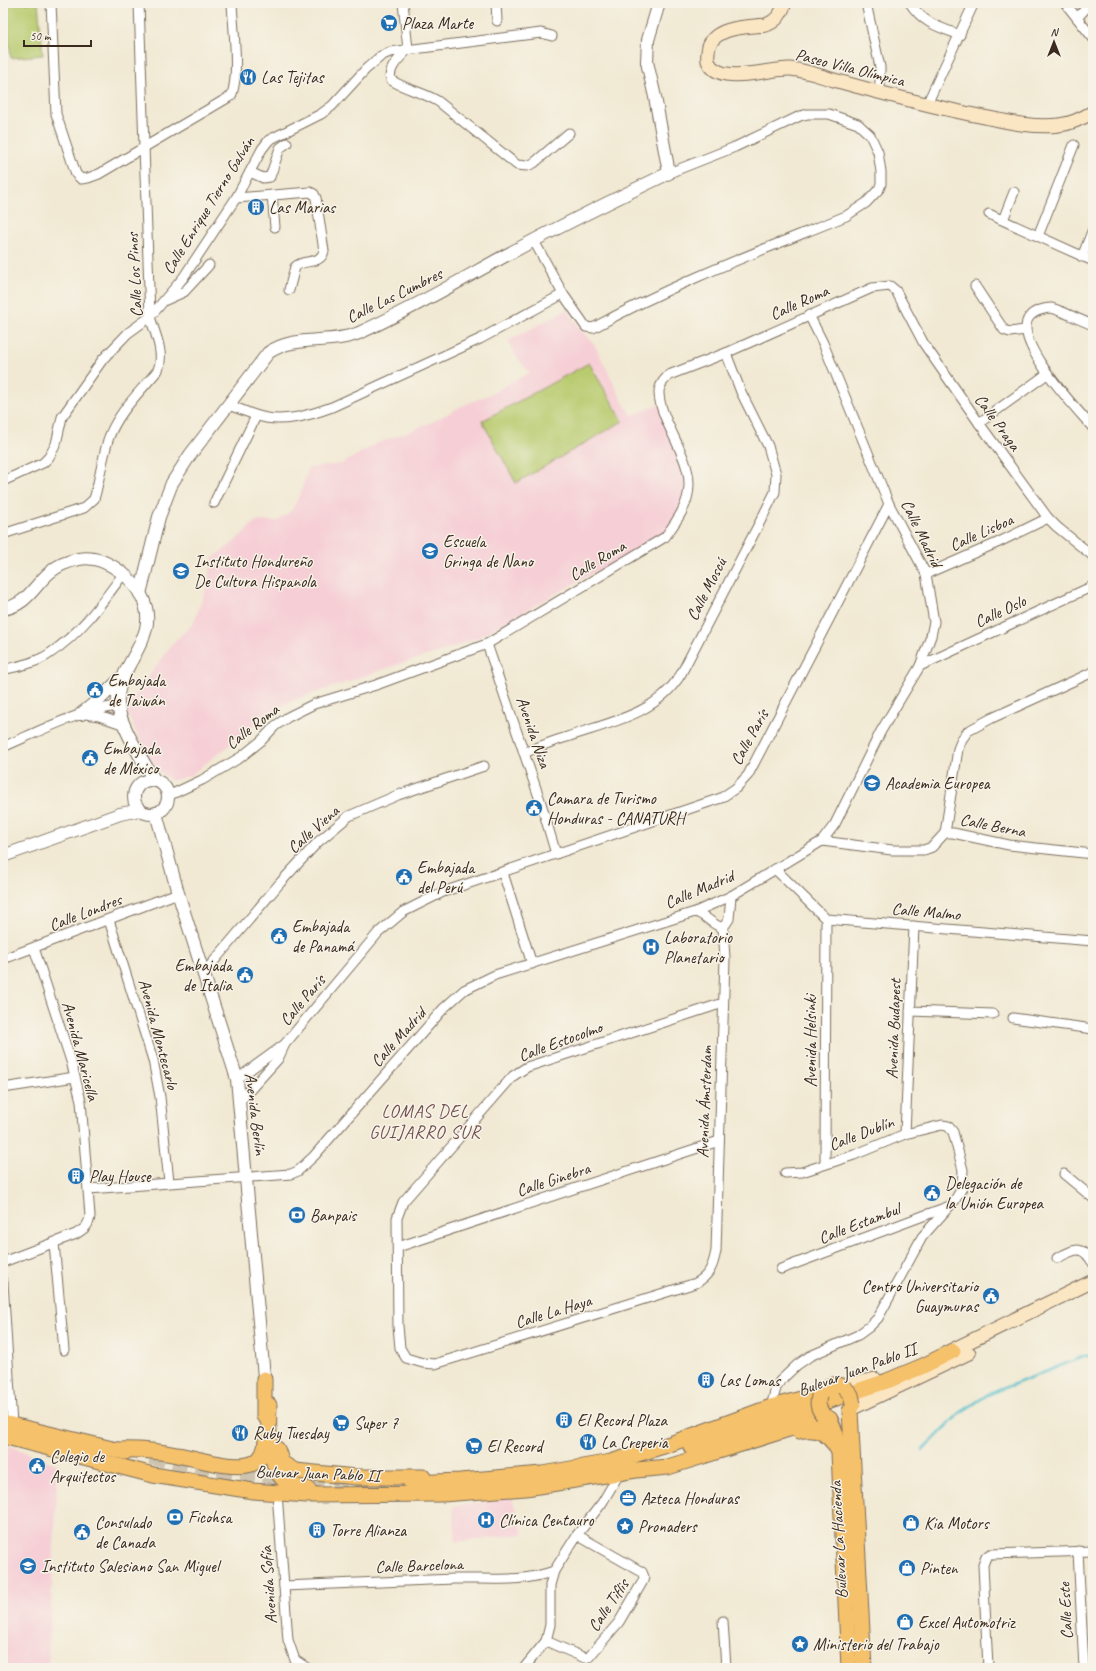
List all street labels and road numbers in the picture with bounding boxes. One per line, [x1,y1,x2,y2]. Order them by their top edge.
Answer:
street label: Paseo Villa Olímpica [793,44,908,91]
street label: Calle Enrique Tierno Galván [158,131,260,278]
street label: Calle Los Pinos [122,231,147,318]
street label: Calle Las Cumbres [343,262,447,328]
street label: Calle Roma [766,280,833,325]
street label: Calle Praga [970,390,1026,456]
street label: Calle Madrid [896,496,948,574]
street label: Calle Lisboa [946,509,1017,556]
street label: Calle Roma [565,535,631,585]
street label: Calle Moscú [682,553,732,624]
street label: Calle Oslo [971,590,1030,632]
street label: Avenida Niza [512,694,556,772]
street label: Calle Roma [221,698,285,754]
street label: Calle París [726,704,774,769]
street label: Calle Viena [283,800,344,858]
street label: Calle Berna [958,809,1029,842]
street label: Calle Madrid [662,864,740,913]
street label: Calle Londres [46,888,126,936]
street label: Calle Malmo [891,898,962,925]
street label: Calle París [275,969,331,1030]
street label: Avenida Budapest [881,976,906,1079]
street label: Avenida Montecarlo [134,977,184,1093]
street label: Avenida Helsinki [800,992,821,1087]
street label: Avenida Maricella [57,999,104,1105]
street label: Calle Madrid [366,1001,433,1071]
street label: Calle Estocolmo [515,1016,607,1066]
street label: Avenida Ámsterdam [691,1045,717,1159]
street label: Avenida Berlín [240,1072,271,1158]
street label: Calle Dublín [826,1111,898,1155]
street label: Calle Ginebra [514,1157,594,1201]
street label: Calle Estambul [816,1197,906,1249]
street label: Calle La Haya [513,1290,595,1333]
street label: Bulevar Juan Pablo II [795,1337,923,1401]
street label: Bulevar Juan Pablo II [255,1461,385,1486]
street label: Bulevar La Hacienda [825,1480,852,1599]
street label: Avenida Sofía [255,1544,282,1625]
street label: Calle Barcelona [375,1553,465,1578]
street label: Calle Tiflis [583,1573,635,1635]
street label: Calle Este [1053,1581,1077,1640]

